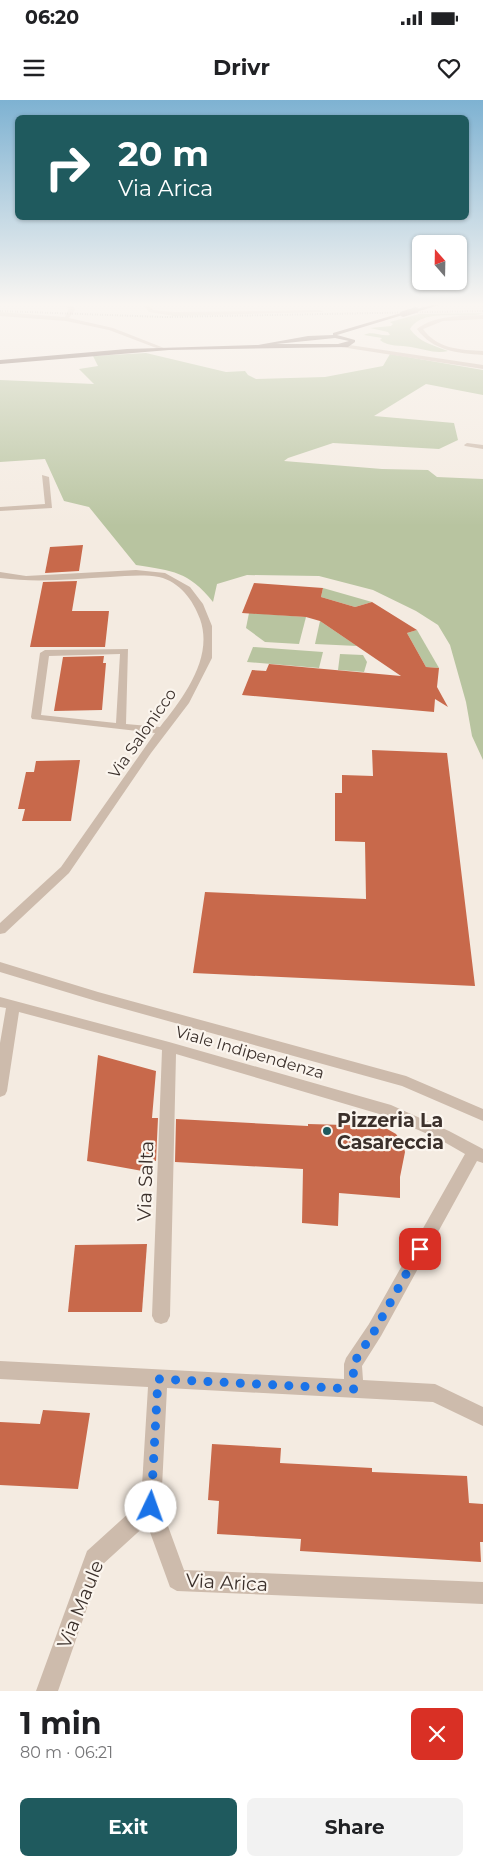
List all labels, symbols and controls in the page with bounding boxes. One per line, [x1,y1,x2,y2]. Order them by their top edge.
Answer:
text: 06:20 [25,6,79,29]
icon: menu [20,54,48,82]
text: Drivr [213,54,270,81]
icon: heart [435,54,463,82]
text: 20 m [118,132,209,175]
icon: right [35,135,100,200]
text: Via Arica [118,175,213,202]
north arrow [412,235,468,290]
map controls [412,235,467,290]
street label: Via Salonicco [104,685,180,782]
street label: Viale Indipendenza [173,1022,326,1083]
place label: Pizzeria La Casareccia [337,1109,444,1154]
marker: Pizzeria La Casareccia [321,1125,333,1137]
street label: Via Salta [133,1140,158,1222]
pin [399,1228,441,1270]
icon: arrive [406,1235,434,1263]
position arrow [124,1480,176,1532]
street label: Via Maule [52,1557,109,1652]
street label: Via Arica [185,1569,269,1596]
text: 1 min [20,1705,101,1742]
button: close [411,1708,463,1760]
text: 80 m · 06:21 [20,1743,113,1762]
button: Exit [20,1798,237,1856]
button: Share [247,1798,463,1856]

